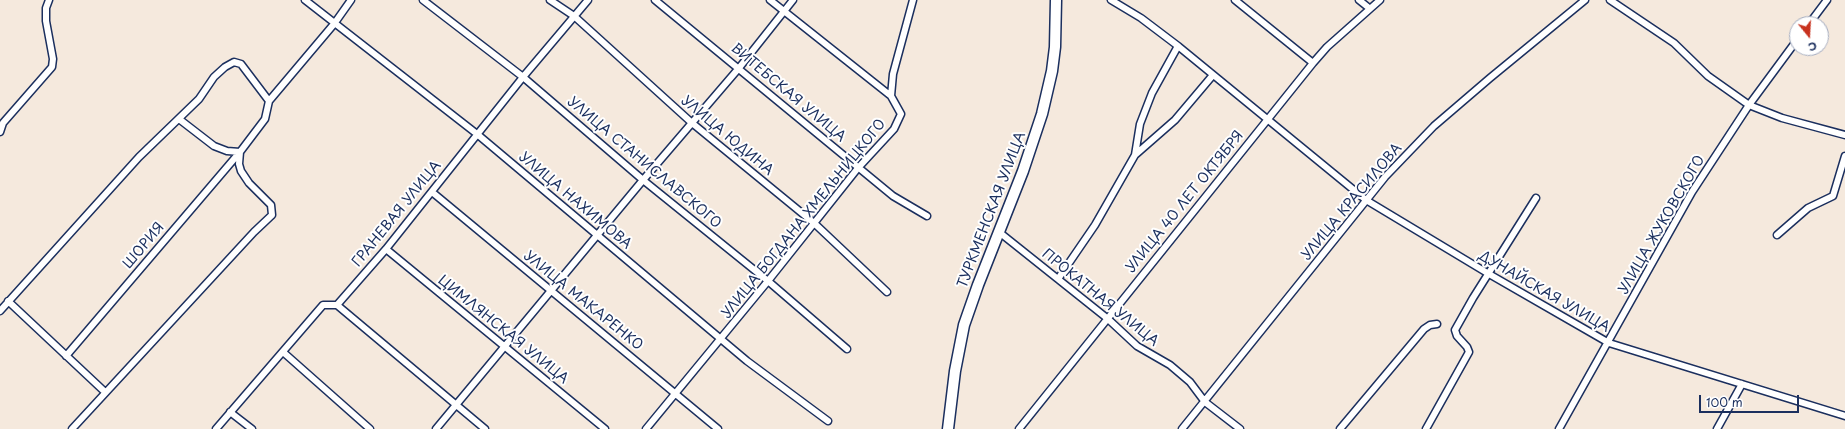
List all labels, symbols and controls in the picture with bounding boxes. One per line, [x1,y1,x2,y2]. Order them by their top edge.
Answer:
north arrow [1789,16,1829,56]
text: С [1806,38,1819,56]
street label: ВИТЕБСКАЯ УЛИЦА [727,40,849,146]
street label: УЛИЦА ЮДИНА [677,93,777,179]
street label: УЛИЦА СТАНИСЛАВСКОГО [564,94,724,232]
street label: УЛИЦА БОГДАНА ХМЕЛЬНИЦКОГО [718,116,890,322]
street label: УЛИЦА 40 ЛЕТ ОКТЯБРЯ [1123,128,1247,276]
street label: ТУРКМЕНСКАЯ УЛИЦА [954,130,1030,290]
street label: УЛИЦА КРАСИЛОВА [1298,140,1406,264]
street label: УЛИЦА НАХИМОВА [515,149,635,253]
street label: УЛИЦА ЖУКОВСКОГО [1615,153,1709,297]
street label: ГРАНЕВАЯ УЛИЦА [349,158,445,270]
street label: ШОРИЯ [120,220,168,272]
street label: ПРОКАТНАЯ УЛИЦА [1038,246,1162,350]
street label: УЛИЦА МАКАРЕНКО [520,248,646,354]
street label: ДУНАЙСКАЯ УЛИЦА [1475,248,1613,336]
street label: ЦИМЛЯНСКАЯ УЛИЦА [434,272,572,388]
scale bar [1701,387,1801,413]
text: 100 m [1706,393,1743,411]

